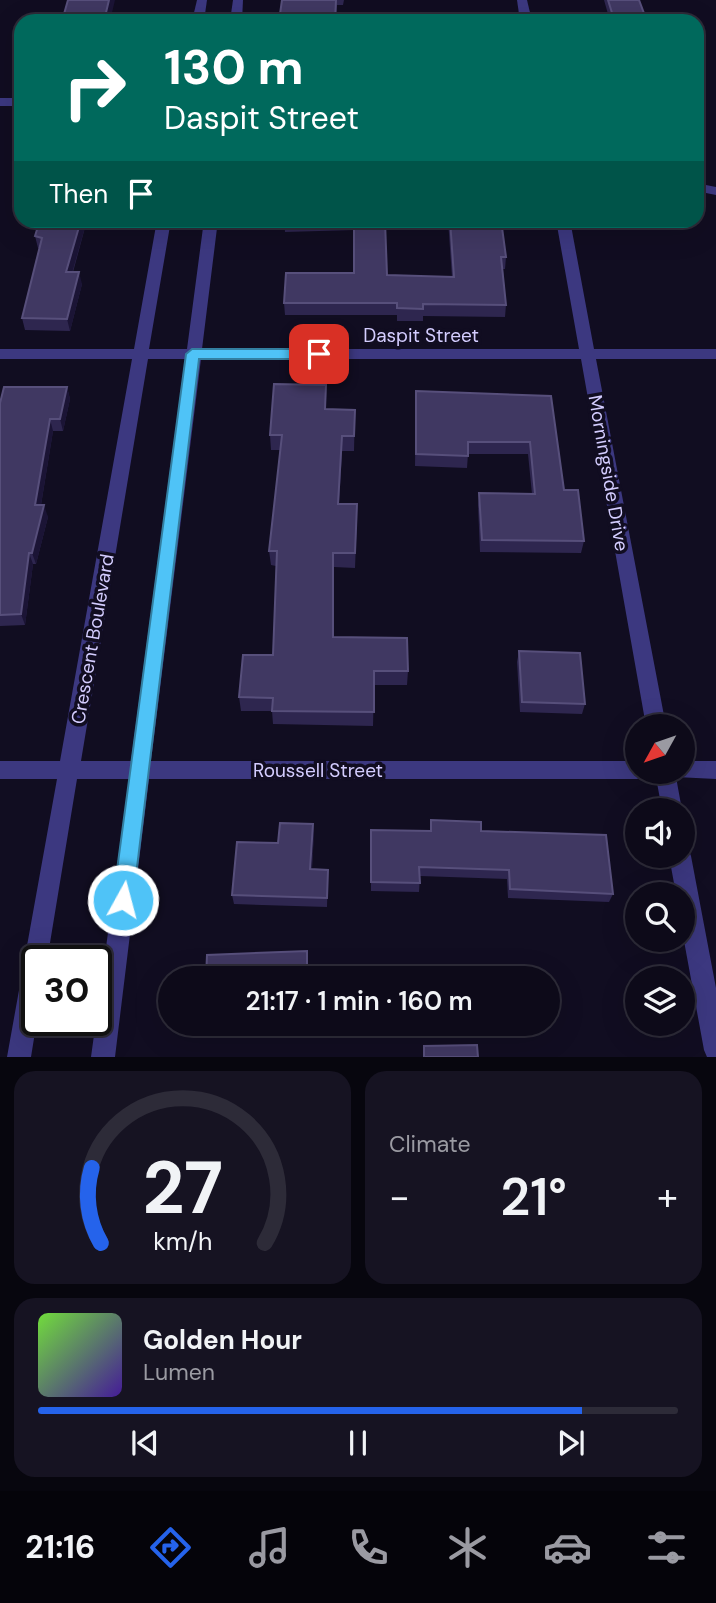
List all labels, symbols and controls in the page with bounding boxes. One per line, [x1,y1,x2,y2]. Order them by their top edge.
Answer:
text: 130 m [164,35,304,99]
icon: right [49,42,140,133]
text: Daspit Street [164,97,359,139]
icon: arrive [122,175,160,213]
text: Then [49,177,108,211]
street label: Daspit Street [363,323,479,348]
pin [289,324,349,384]
icon: arrive [300,335,338,373]
street label: Morningside Drive [582,393,635,553]
street label: Crescent Boulevard [65,552,120,726]
north arrow [625,714,695,784]
map controls [625,714,695,1036]
street label: Roussell Street [253,758,383,783]
button: sound [625,798,695,868]
position arrow [86,863,160,937]
button: search [625,882,695,952]
speed limit sign: 30 [21,945,112,1036]
button: layers [625,966,695,1036]
text: 21:17 · 1 min · 160 m [245,984,473,1018]
text: Climate [389,1129,471,1159]
text: 27 [142,1142,223,1237]
text: 21° [500,1163,567,1231]
text: − [389,1172,410,1222]
text: + [657,1172,678,1222]
text: km/h [153,1225,212,1258]
text: Golden Hour [143,1323,302,1357]
text: Lumen [143,1357,215,1387]
icon: previous [126,1424,164,1462]
icon: pause [339,1424,377,1462]
icon: next [552,1424,590,1462]
icon: directions [146,1523,195,1572]
icon: music [245,1523,294,1572]
icon: phone [344,1523,393,1572]
icon: climate [443,1523,492,1572]
icon: car [543,1523,592,1572]
icon: filters [642,1523,691,1572]
text: 21:16 [25,1526,95,1568]

